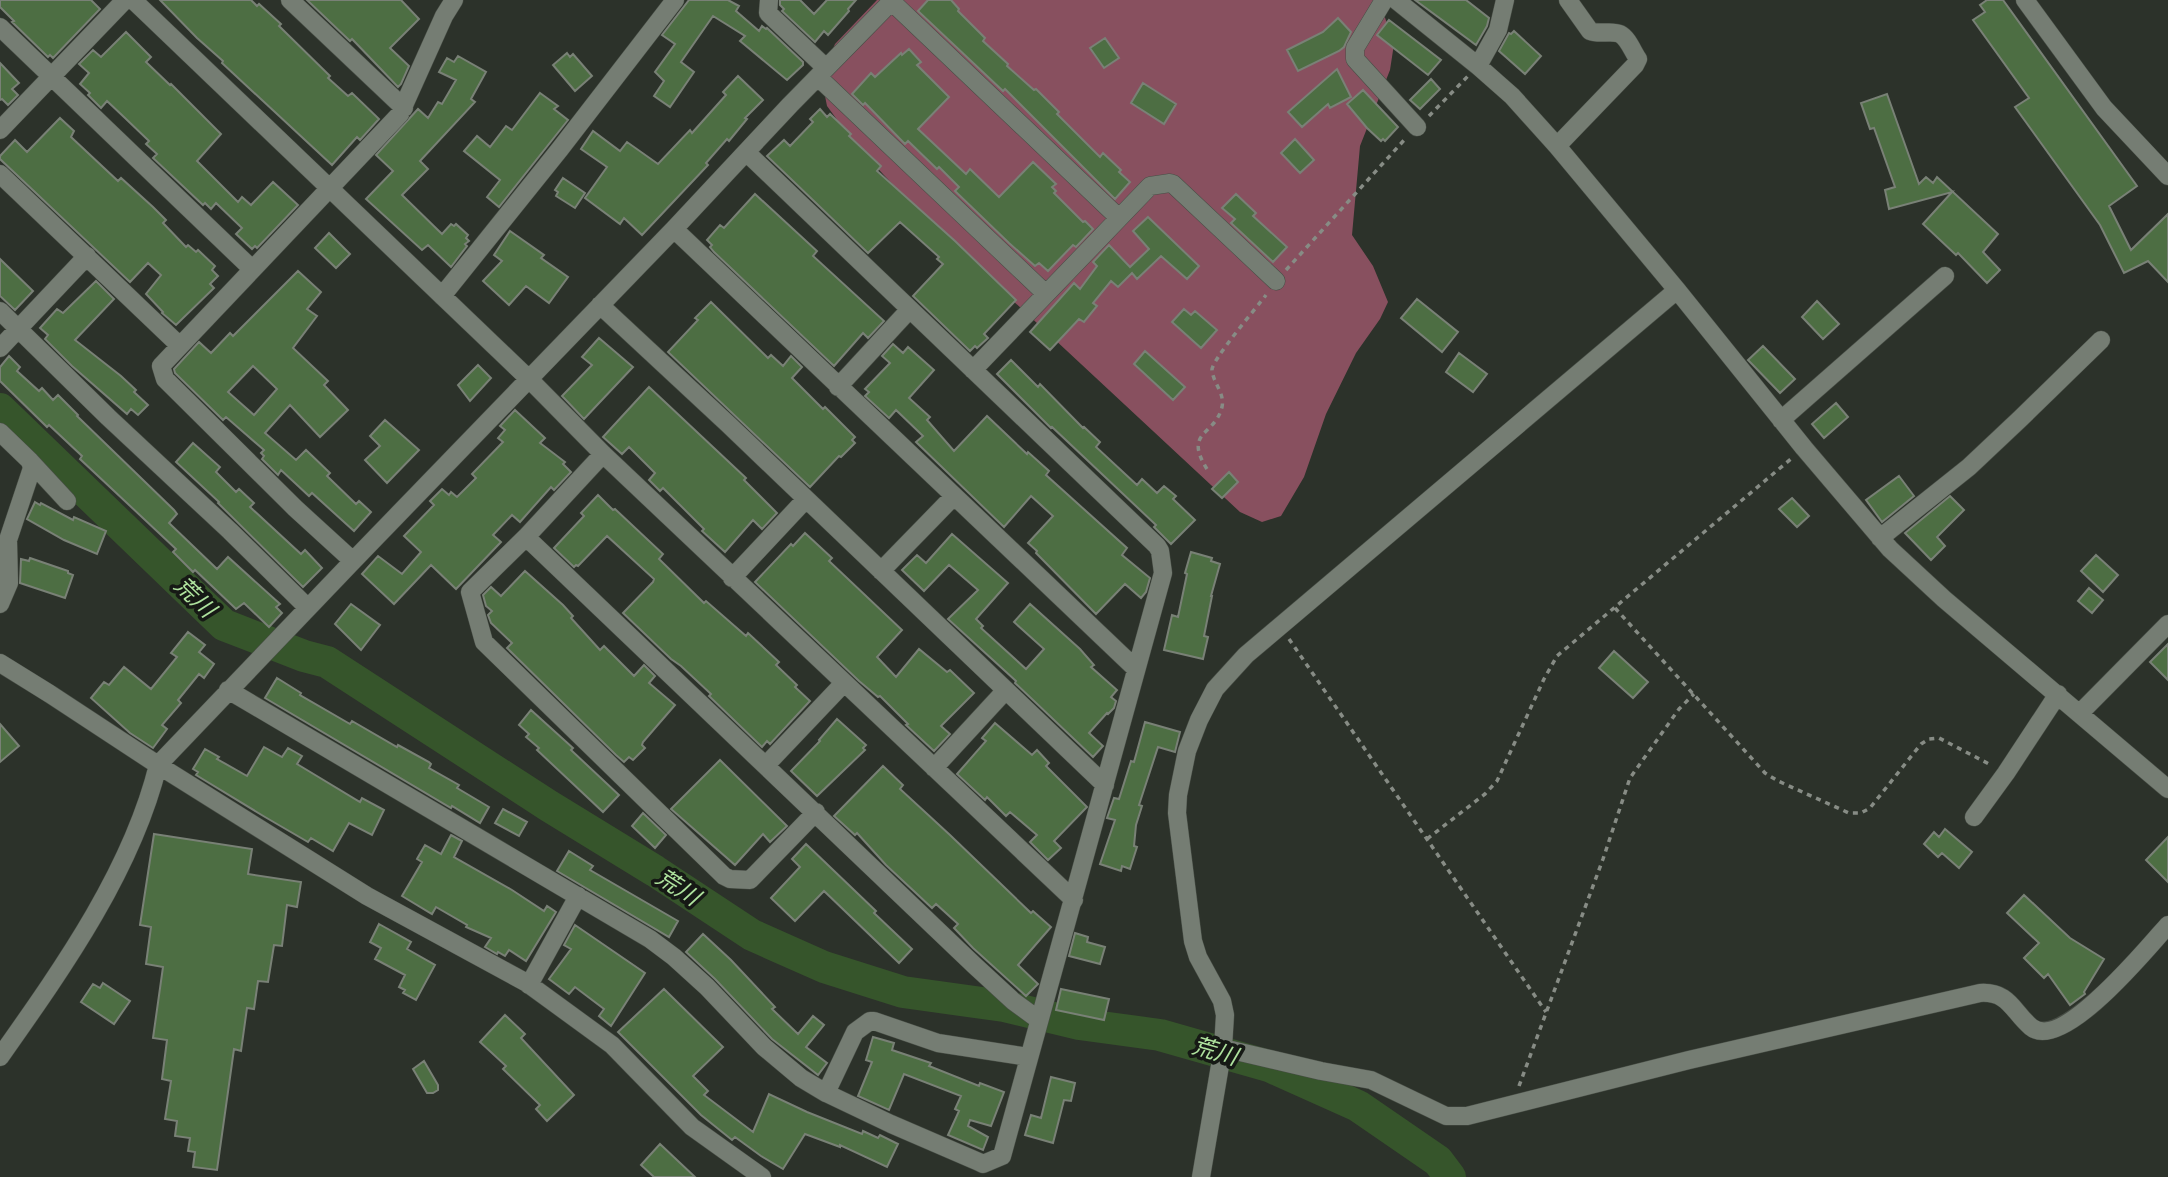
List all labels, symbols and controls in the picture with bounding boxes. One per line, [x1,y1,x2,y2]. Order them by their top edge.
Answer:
water label: 荒川 [169,572,222,624]
water label: 荒川 [652,864,706,912]
water label: 荒川 [1189,1033,1243,1071]

